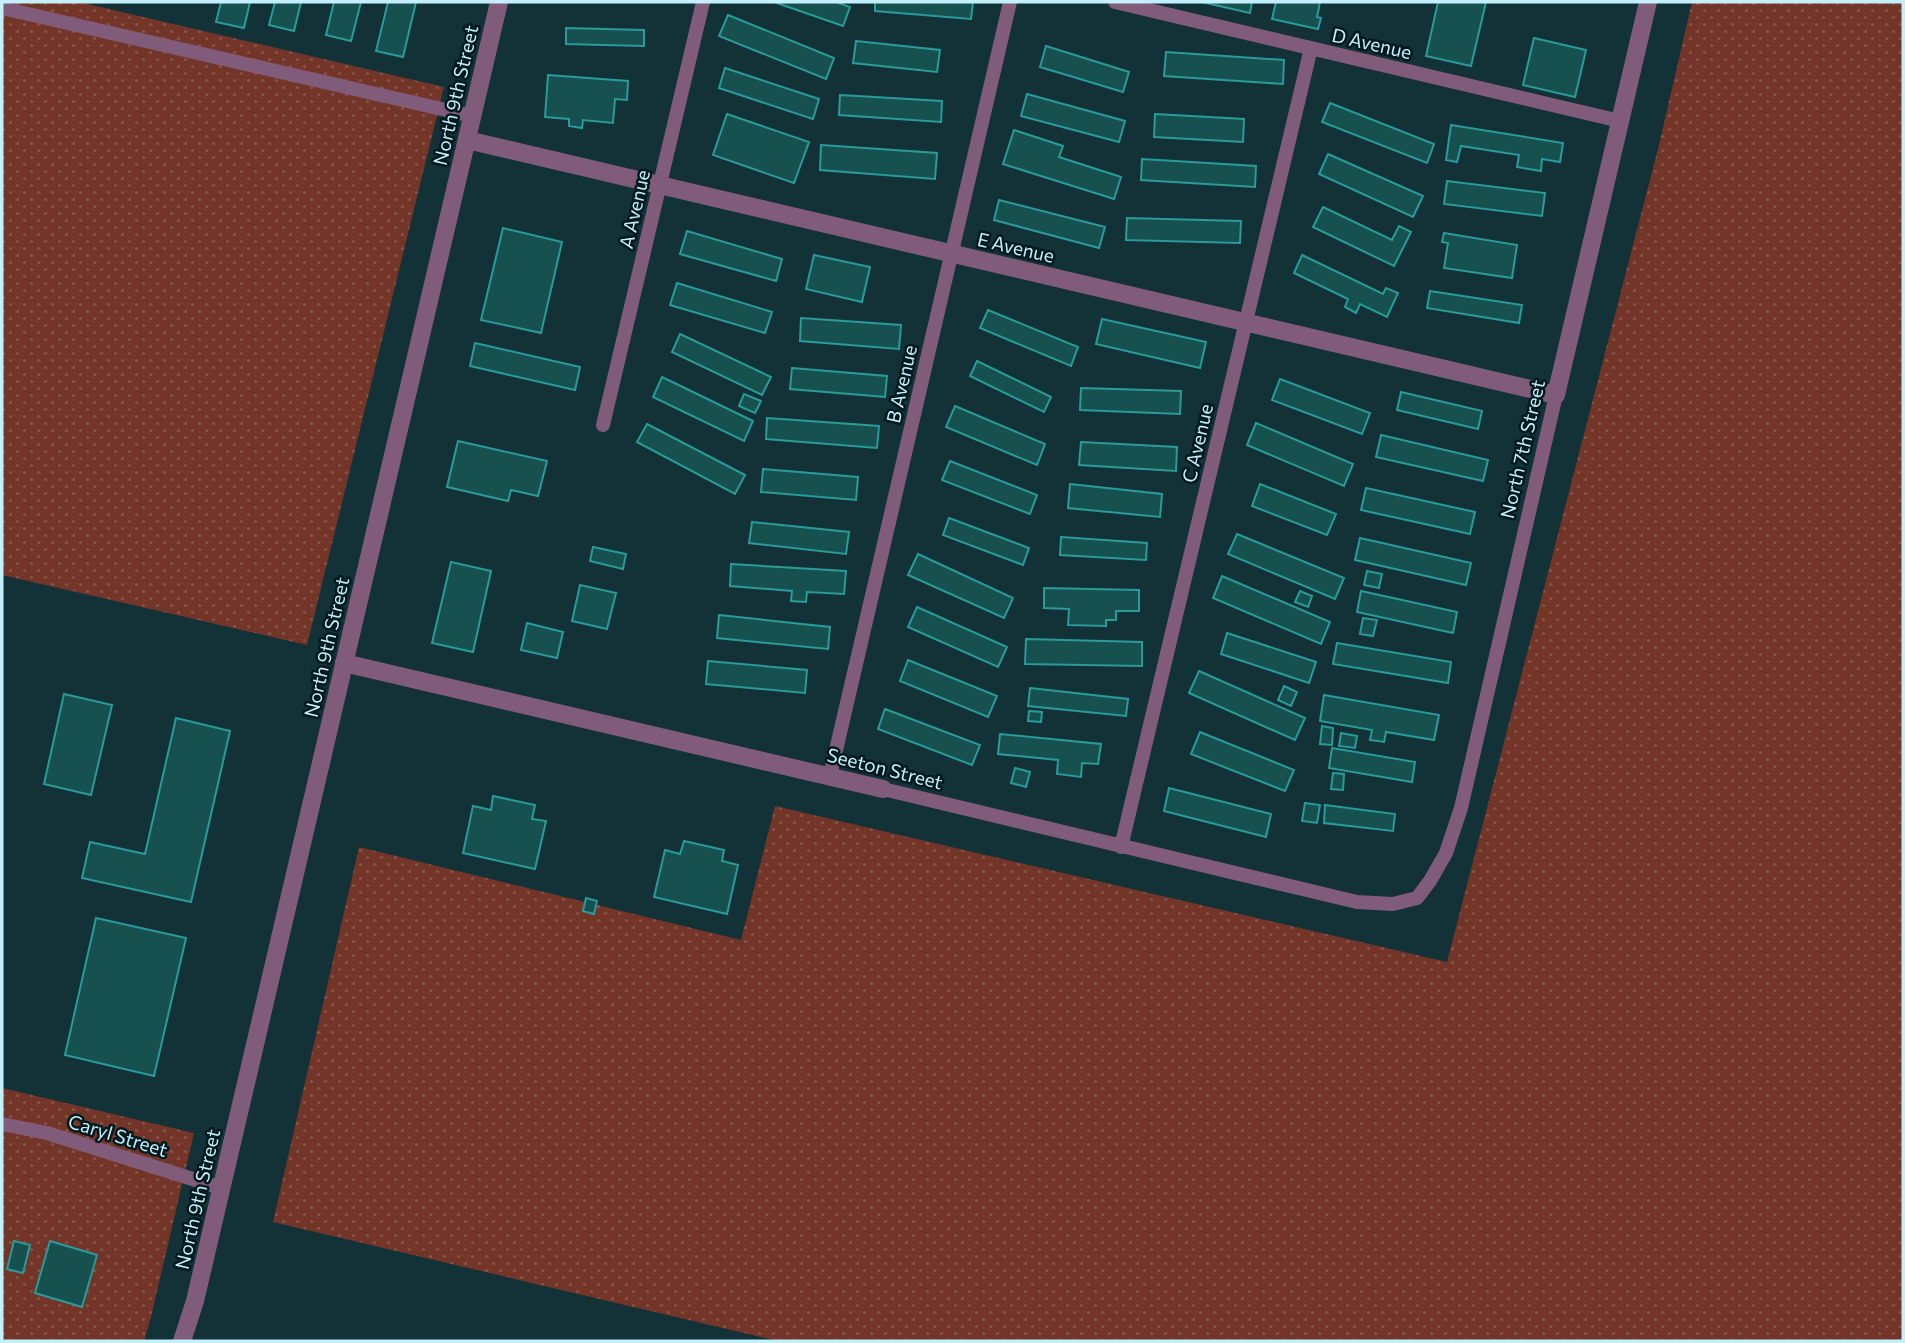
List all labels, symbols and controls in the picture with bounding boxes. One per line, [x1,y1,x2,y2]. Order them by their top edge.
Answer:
street label: North 9th Street [428,22,482,167]
street label: D Avenue [1330,23,1414,63]
street label: A Avenue [614,167,654,251]
street label: E Avenue [975,227,1057,267]
street label: B Avenue [881,343,921,425]
street label: North 7th Street [1495,377,1549,521]
street label: C Avenue [1177,401,1217,485]
street label: North 9th Street [299,574,353,719]
street label: Seeton Street [825,743,945,794]
street label: Caryl Street [66,1109,171,1161]
street label: North 9th Street [170,1126,224,1271]

